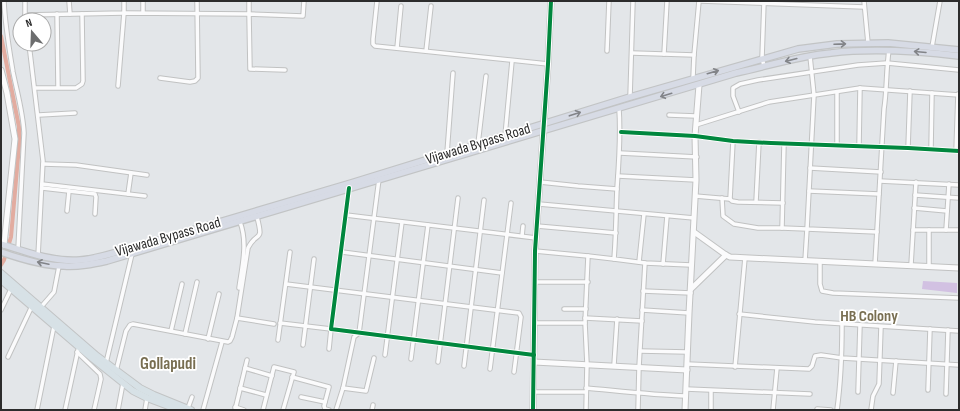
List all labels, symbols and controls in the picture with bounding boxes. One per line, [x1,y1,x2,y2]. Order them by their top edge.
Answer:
north arrow [12,12,52,52]
text: N [24,16,34,30]
one-way arrow [833,40,846,47]
one-way arrow [914,48,927,55]
one-way arrow [785,56,798,64]
one-way arrow [706,68,719,75]
one-way arrow [660,92,673,99]
one-way arrow [569,110,582,117]
street label: Vijawada Bypass Road [423,119,533,169]
street label: Vijawada Bypass Road [113,213,223,261]
one-way arrow [37,259,50,267]
district label: HB Colony [840,307,898,326]
district label: Gollapudi [140,354,196,374]

